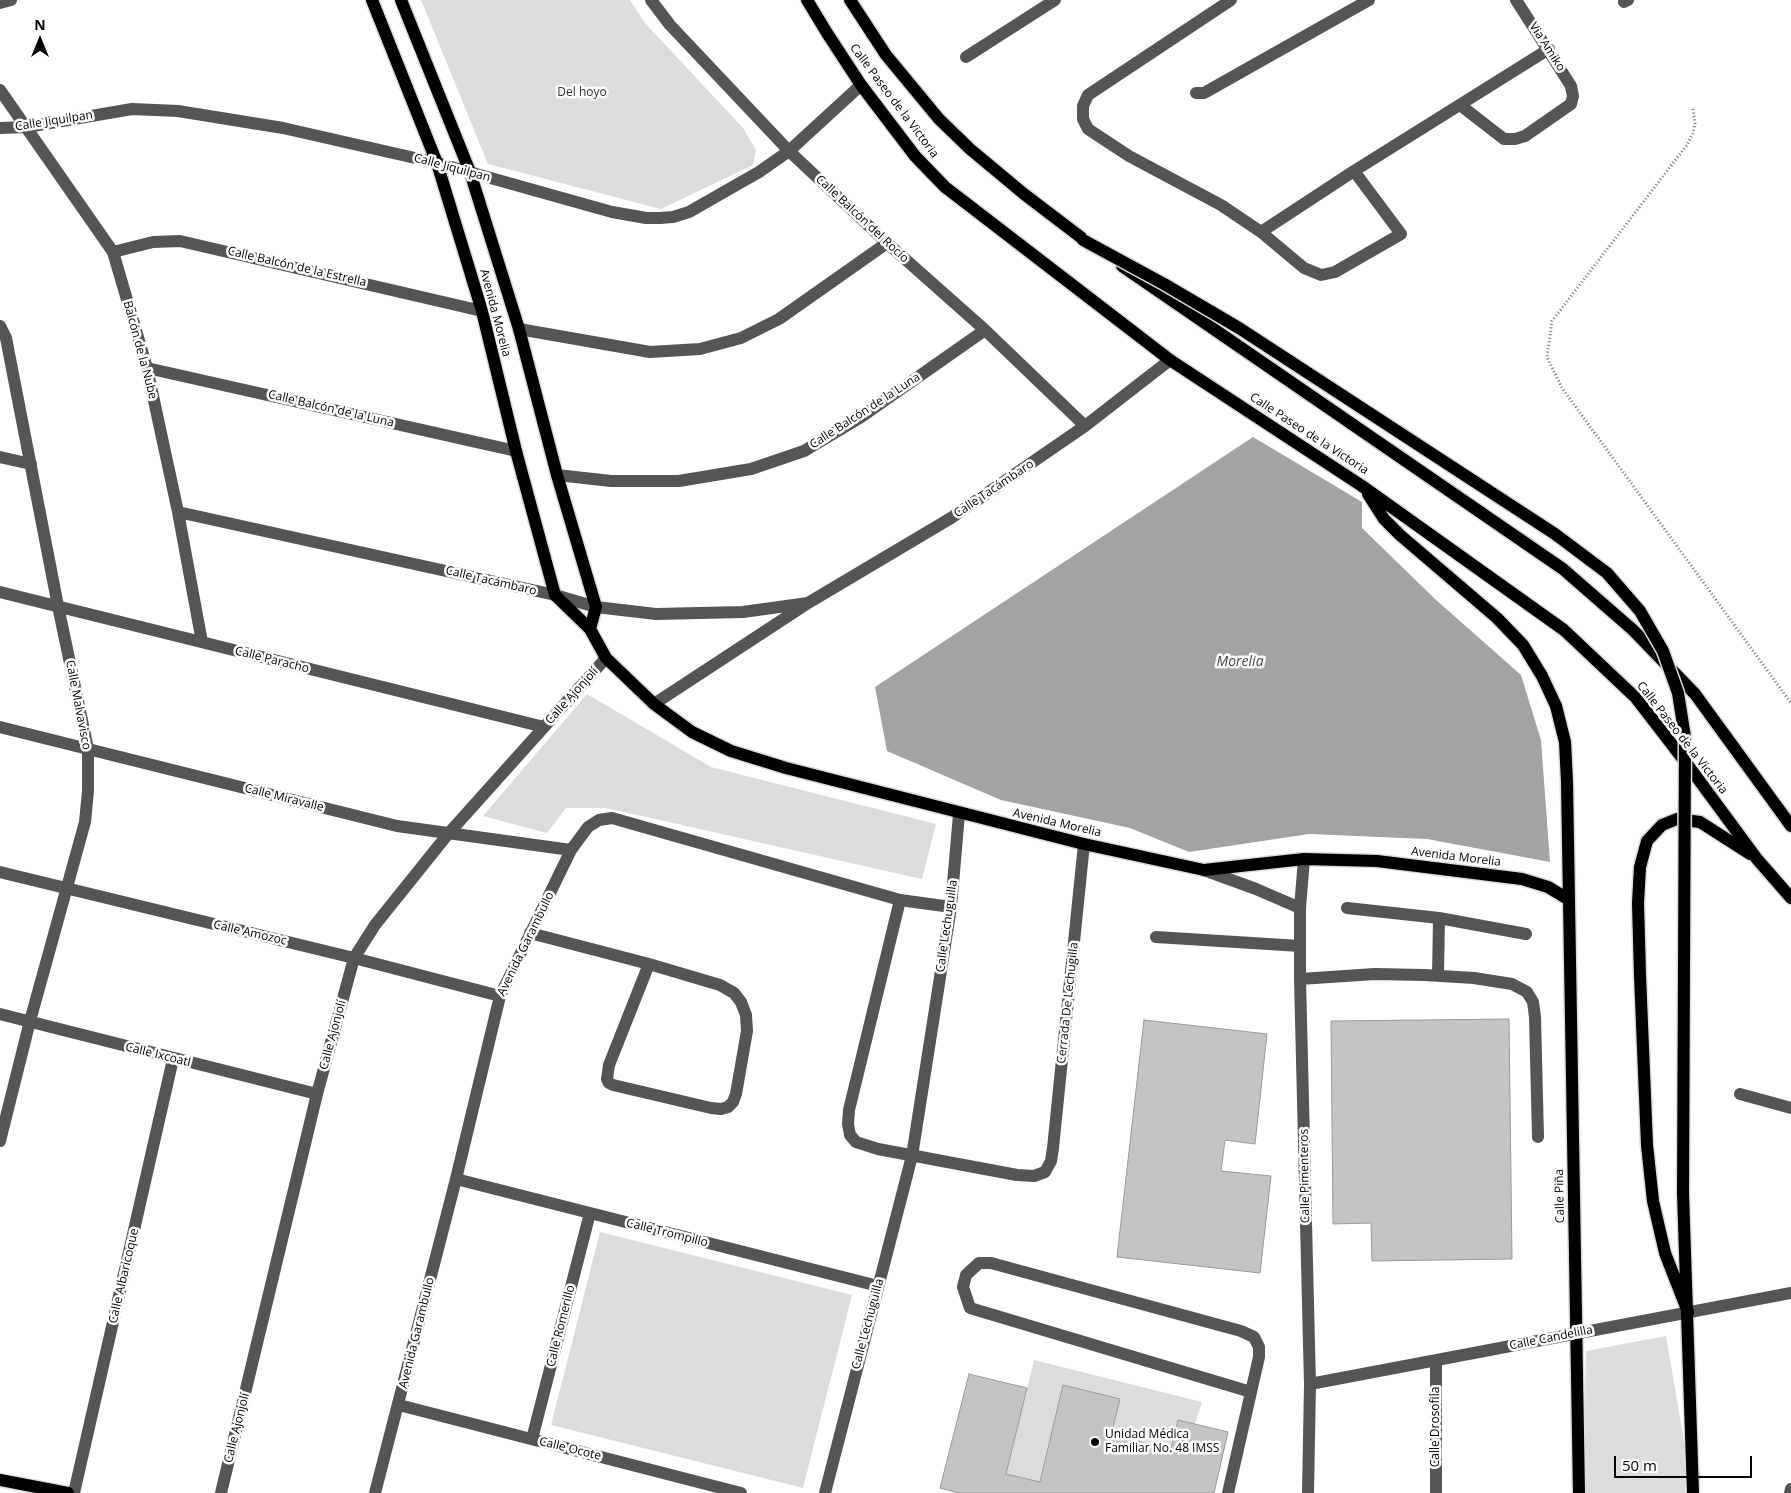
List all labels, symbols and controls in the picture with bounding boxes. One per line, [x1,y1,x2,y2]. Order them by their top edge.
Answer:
north arrow [15,15,65,65]
text: N [34,15,46,34]
street label: Via Amiko [1526,20,1568,74]
street label: Calle Paseo de la Victoria [846,41,942,161]
park label: Del hoyo [557,86,607,100]
street label: Calle Jiquilpan [14,108,94,134]
street label: Calle Jiquilpan [412,151,492,185]
street label: Calle Balcón del Rocío [813,172,911,266]
street label: Calle Balcón de la Estrella [226,244,368,290]
street label: Avenida Morelia [476,268,514,358]
street label: Balcón de la Nube [120,299,160,401]
street label: Calle Balcón de la Luna [807,370,923,452]
street label: Calle Balcón de la Luna [267,388,395,430]
street label: Calle Paseo de la Victoria [1247,390,1371,478]
street label: Calle Tacámbaro [951,457,1037,521]
street label: Calle Tacámbaro [444,564,538,598]
street label: Calle Paracho [233,644,311,676]
water label: Morelia [1216,654,1264,670]
street label: Calle Malvavisco [62,659,94,751]
street label: Calle Ajonjolí [543,665,601,727]
street label: Calle Paseo de la Victoria [1634,679,1730,797]
street label: Calle Miravalle [243,781,325,815]
street label: Avenida Morelia [1011,806,1103,840]
street label: Avenida Morelia [1410,844,1502,870]
street label: Calle Lechuguilla [933,879,961,973]
street label: Avenida Garambullo [495,890,557,998]
street label: Calle Amozoc [212,918,288,948]
street label: Cerrada De Lechugilla [1054,941,1082,1065]
street label: Calle Ajonjolí [317,999,349,1071]
street label: Calle Ixcoatl [124,1040,192,1070]
street label: Calle Pimenteros [1297,1129,1313,1223]
street label: Calle Piña [1552,1169,1568,1223]
street label: Calle Trompillo [625,1216,709,1250]
street label: Calle Albaricoque [106,1227,142,1325]
street label: Avenida Garambullo [396,1276,438,1390]
street label: Calle Lechuguilla [849,1277,887,1371]
street label: Calle Romerillo [544,1284,578,1368]
street label: Calle Candelilla [1508,1323,1594,1353]
street label: Calle Drosofila [1429,1387,1443,1467]
street label: Calle Ajonjolí [221,1392,253,1464]
place label: Unidad Médica Familiar No. 48 IMSS [1105,1428,1219,1456]
street label: Calle Ocote [537,1434,603,1464]
marker: Unidad Médica Familiar No. 48 IMSS [1089,1436,1101,1448]
scale bar [1616,1446,1754,1478]
text: 50 m [1622,1455,1657,1475]

